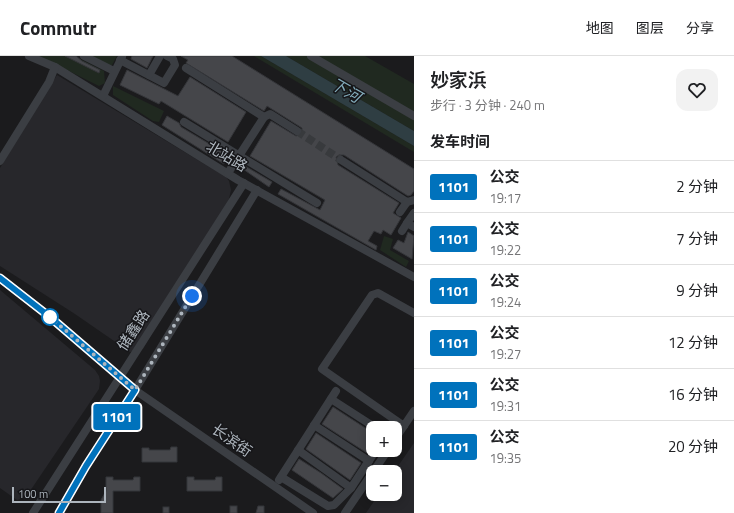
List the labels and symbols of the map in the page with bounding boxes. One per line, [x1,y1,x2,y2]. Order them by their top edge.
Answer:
water label: 下河 [326,72,368,110]
street label: 北站路 [202,135,252,177]
your location [182,286,202,306]
street label: 储鑫路 [111,305,155,355]
unlabelled marker [41,308,59,326]
line badge: 1101 [89,404,145,430]
street label: 长滨街 [207,418,257,462]
scale bar [12,485,106,504]

